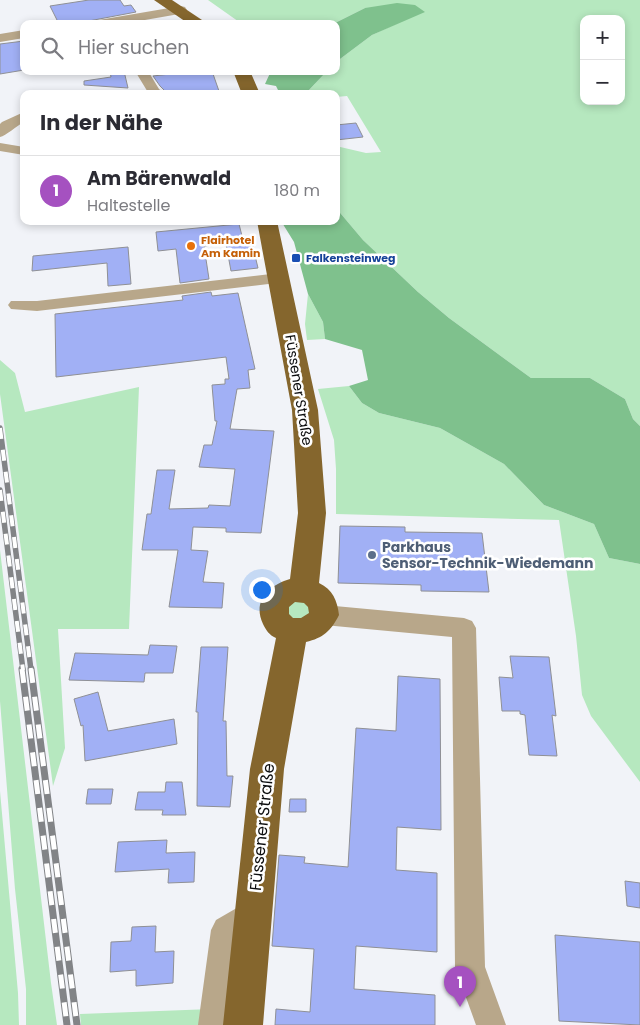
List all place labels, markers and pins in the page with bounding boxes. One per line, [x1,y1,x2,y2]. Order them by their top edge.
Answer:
place label: Flairhotel Am Kamin [201,232,261,261]
marker: Flairhotel Am Kamin [185,240,197,252]
place label: Falkensteinweg [306,250,396,266]
marker: Falkensteinweg [290,252,302,264]
place label: Parkhaus Sensor-Technik-Wiedemann [382,537,593,573]
marker: Parkhaus Sensor-Technik-Wiedemann [366,549,378,561]
pin: 1 [444,966,476,1007]

